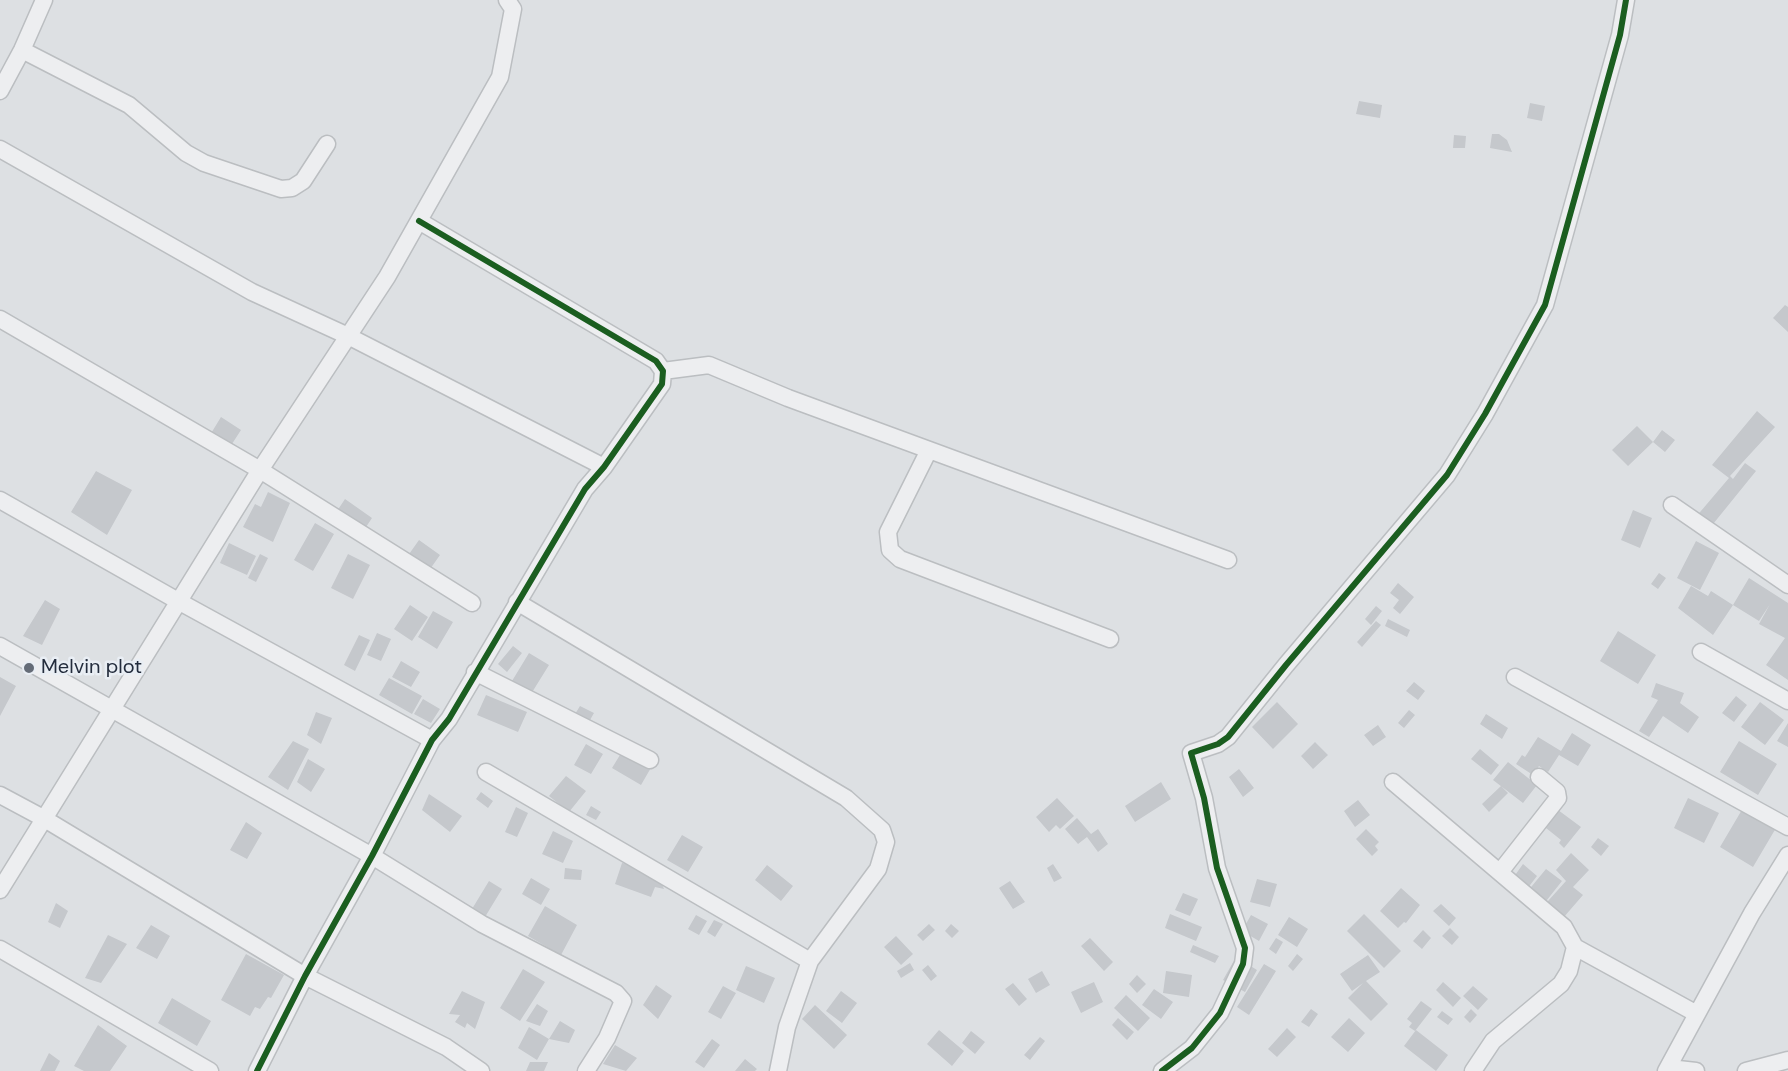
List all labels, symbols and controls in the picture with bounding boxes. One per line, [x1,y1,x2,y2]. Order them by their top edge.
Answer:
place label: Melvin plot [41,656,142,680]
marker: Melvin plot [22,661,36,675]

